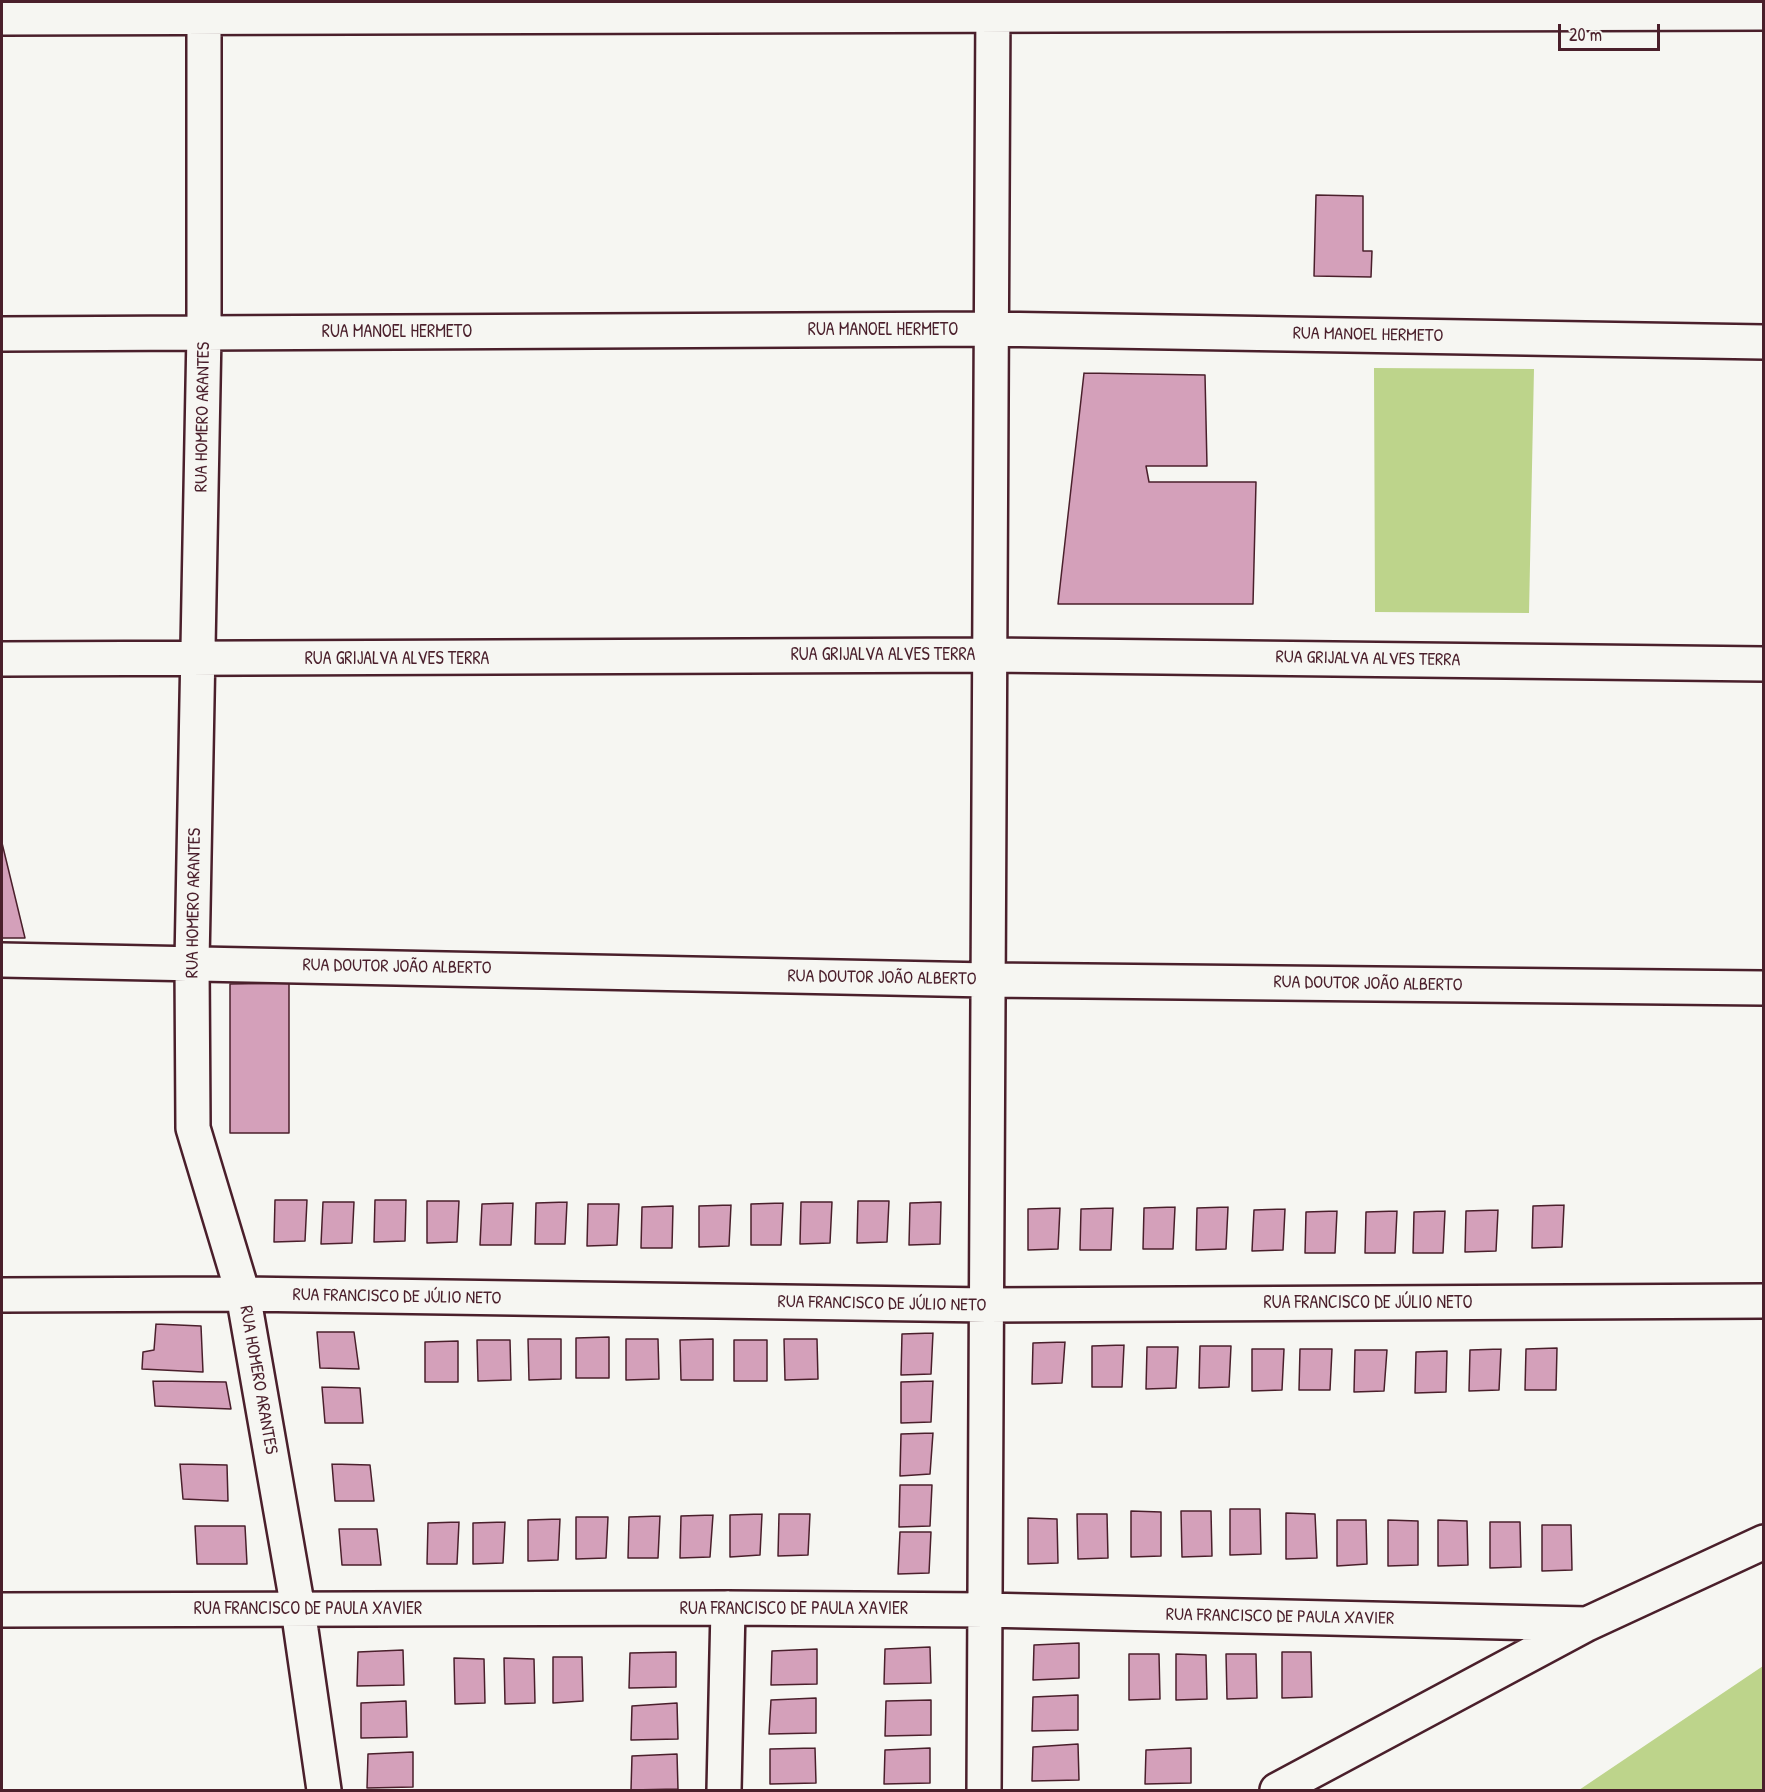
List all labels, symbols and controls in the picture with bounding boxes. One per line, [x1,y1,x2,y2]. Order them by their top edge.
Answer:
scale bar [1561,12,1663,50]
text: 20 m [1569,22,1602,47]
street label: RUA MANOEL HERMETO [808,319,958,341]
street label: RUA MANOEL HERMETO [322,321,472,343]
street label: RUA MANOEL HERMETO [1293,323,1443,347]
street label: RUA HOMERO ARANTES [191,342,215,492]
street label: RUA GRIJALVA ALVES TERRA [791,644,975,666]
street label: RUA GRIJALVA ALVES TERRA [1275,647,1461,671]
street label: RUA GRIJALVA ALVES TERRA [305,648,489,670]
street label: RUA HOMERO ARANTES [182,828,206,978]
street label: RUA DOUTOR JOÃO ALBERTO [302,955,492,979]
street label: RUA DOUTOR JOÃO ALBERTO [787,966,977,990]
street label: RUA DOUTOR JOÃO ALBERTO [1273,972,1463,996]
street label: RUA FRANCISCO DE JÚLIO NETO [292,1284,502,1310]
street label: RUA FRANCISCO DE JÚLIO NETO [777,1291,987,1317]
street label: RUA FRANCISCO DE JÚLIO NETO [1264,1292,1472,1314]
street label: RUA HOMERO ARANTES [234,1304,282,1456]
street label: RUA FRANCISCO DE PAULA XAVIER [194,1598,422,1620]
street label: RUA FRANCISCO DE PAULA XAVIER [680,1598,908,1620]
street label: RUA FRANCISCO DE PAULA XAVIER [1166,1604,1394,1630]

